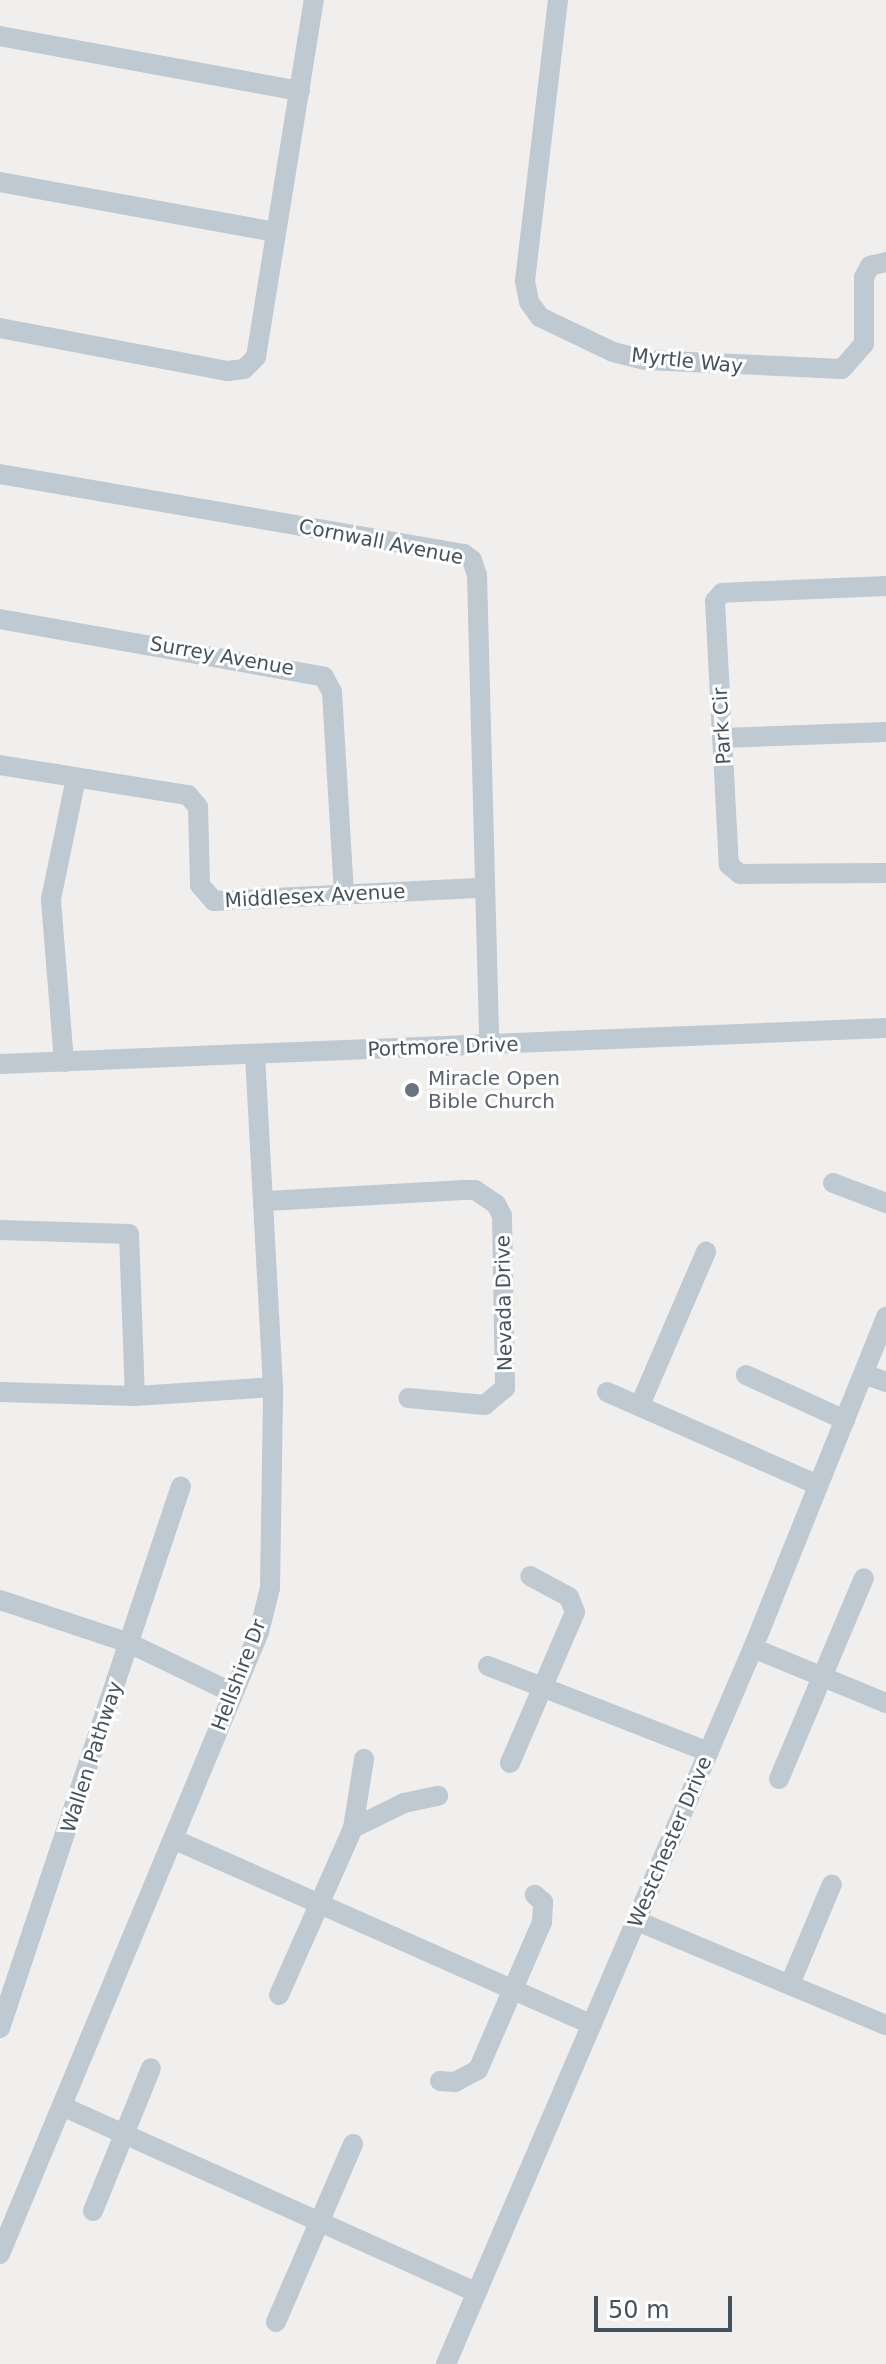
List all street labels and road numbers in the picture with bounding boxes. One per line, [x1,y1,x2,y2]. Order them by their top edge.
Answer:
street label: Myrtle Way [630,343,744,379]
street label: Cornwall Avenue [297,514,465,570]
street label: Surrey Avenue [148,632,296,680]
street label: Park Cir [708,687,736,765]
street label: Middlesex Avenue [224,879,406,913]
street label: Portmore Drive [367,1032,519,1062]
street label: Nevada Drive [491,1235,517,1371]
street label: Hellshire Dr [207,1616,271,1734]
street label: Wallen Pathway [56,1678,128,1836]
street label: Westchester Drive [623,1753,717,1931]

